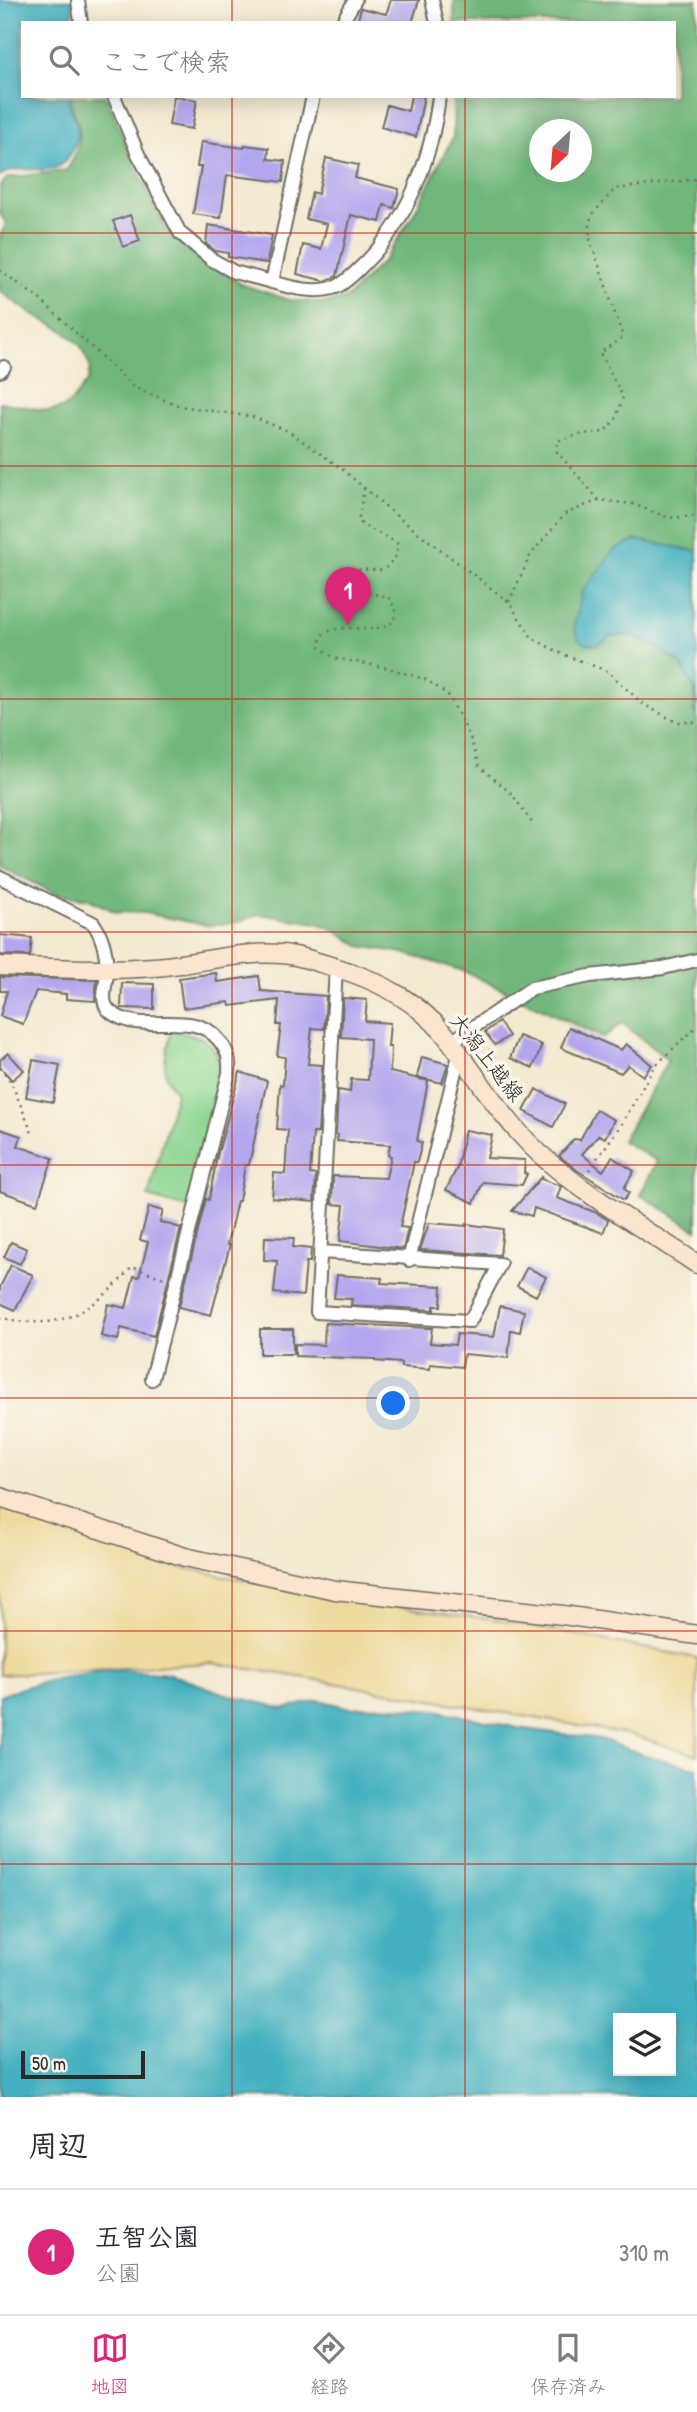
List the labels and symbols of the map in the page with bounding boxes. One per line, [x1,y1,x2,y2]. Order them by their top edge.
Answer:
north arrow [529,119,592,182]
pin: 1 [325,567,371,625]
street label: 大潟上越線 [443,1007,531,1107]
your location [376,1386,410,1420]
scale bar [21,2048,145,2080]

